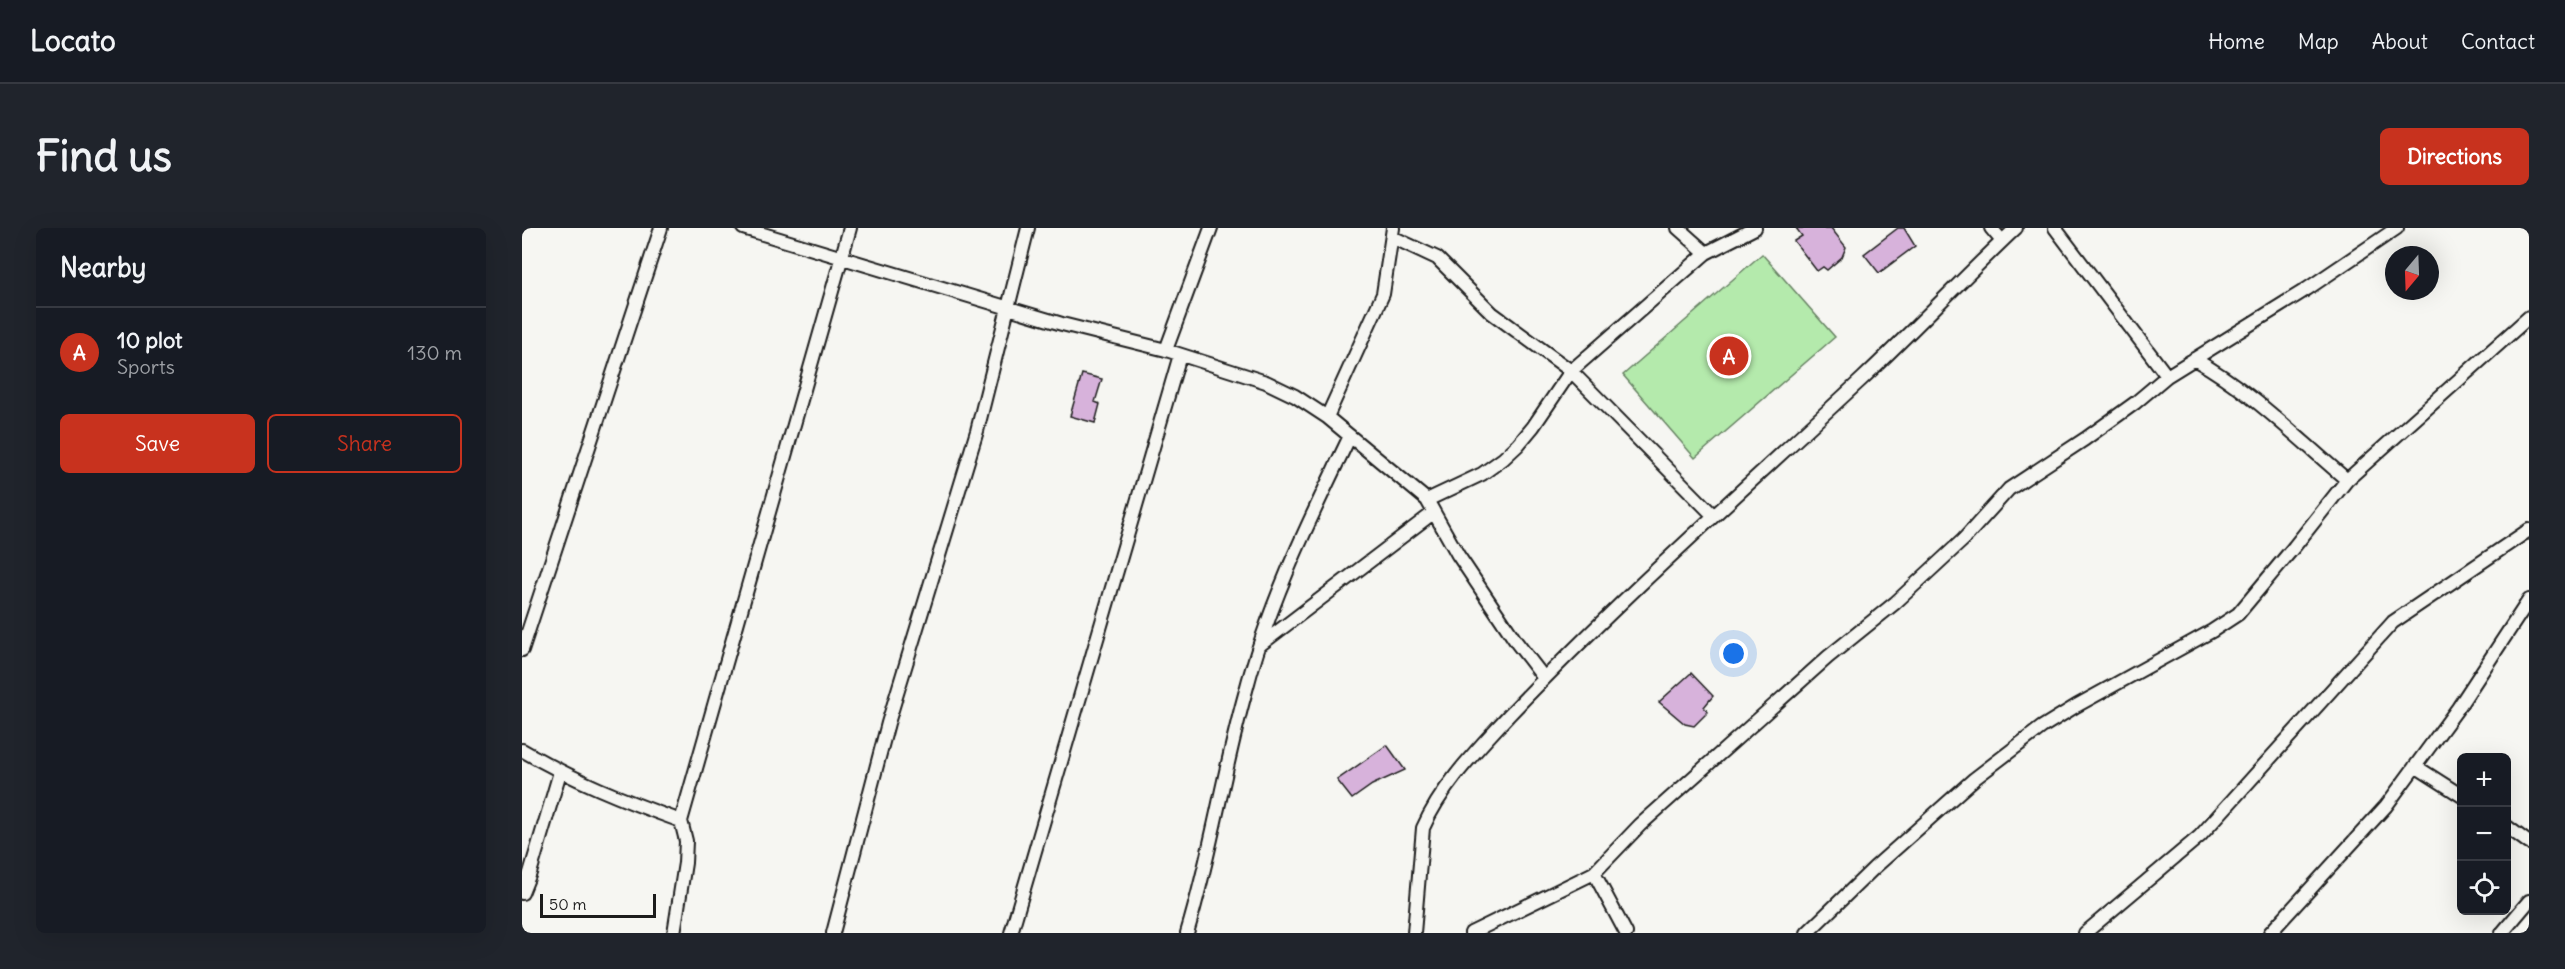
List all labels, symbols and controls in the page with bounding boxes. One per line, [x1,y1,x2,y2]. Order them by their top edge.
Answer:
text: Locato [30,23,116,59]
text: Home [2208,28,2265,55]
text: Map [2298,28,2339,55]
text: About [2372,28,2428,55]
text: Contact [2461,28,2535,55]
button: Directions [2380,128,2529,185]
text: Find us [36,130,172,182]
north arrow [2385,246,2439,300]
text: Nearby [60,251,146,284]
text: 10 plot [117,326,183,354]
pin: A [1710,334,1748,378]
text: A [73,340,86,365]
text: 130 m [407,340,462,365]
text: Sports [117,354,175,379]
button: Save [60,414,255,473]
button: Share [267,414,462,473]
your location [1719,639,1748,668]
map controls [2457,753,2511,915]
button: + [2457,753,2511,807]
button: − [2457,807,2511,861]
button: locate [2457,861,2511,915]
scale bar [540,891,656,918]
text: 50 m [549,894,587,914]

